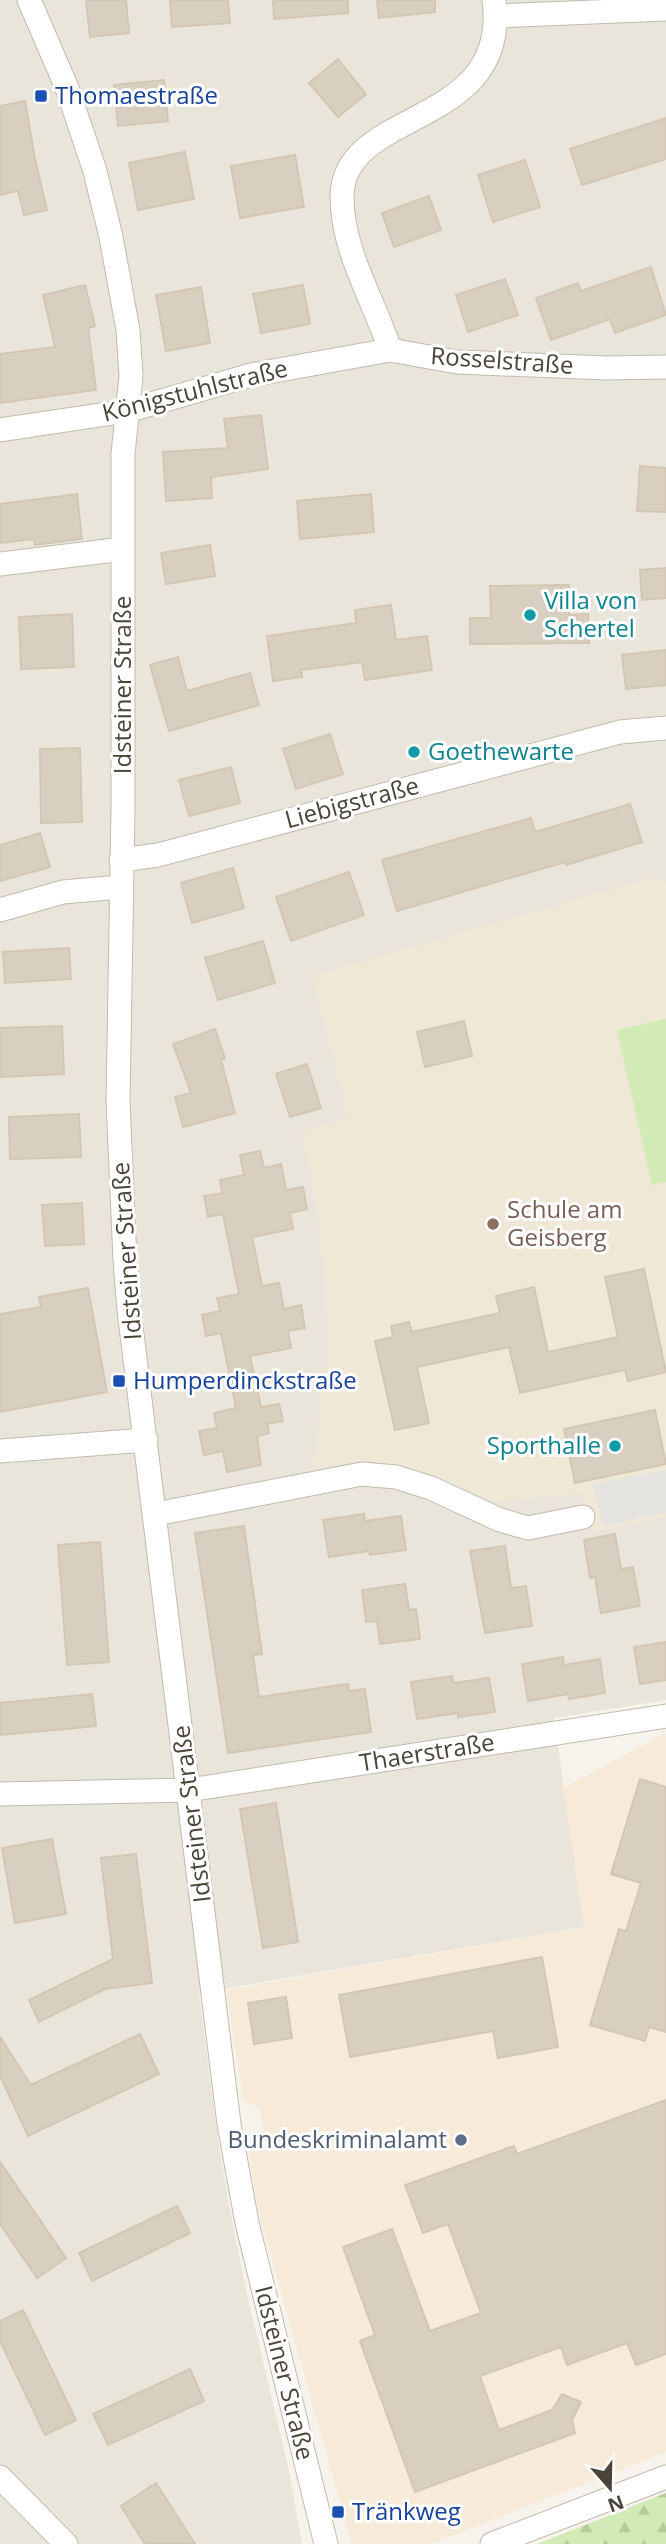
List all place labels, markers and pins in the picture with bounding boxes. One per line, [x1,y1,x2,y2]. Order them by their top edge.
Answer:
place label: Thomaestraße [55,78,218,111]
marker: Thomaestraße [33,88,49,104]
place label: Villa von Schertel [544,583,637,644]
marker: Villa von Schertel [522,607,538,623]
place label: Goethewarte [428,734,574,767]
marker: Goethewarte [406,744,422,760]
place label: Schule am Geisberg [507,1192,622,1253]
marker: Schule am Geisberg [485,1216,501,1232]
place label: Humperdinckstraße [133,1363,357,1396]
marker: Humperdinckstraße [111,1373,127,1389]
place label: Sporthalle [487,1428,601,1461]
marker: Sporthalle [607,1438,623,1454]
place label: Bundeskriminalamt [227,2122,447,2155]
marker: Bundeskriminalamt [453,2132,469,2148]
place label: Tränkweg [352,2494,461,2527]
marker: Tränkweg [330,2504,346,2520]

